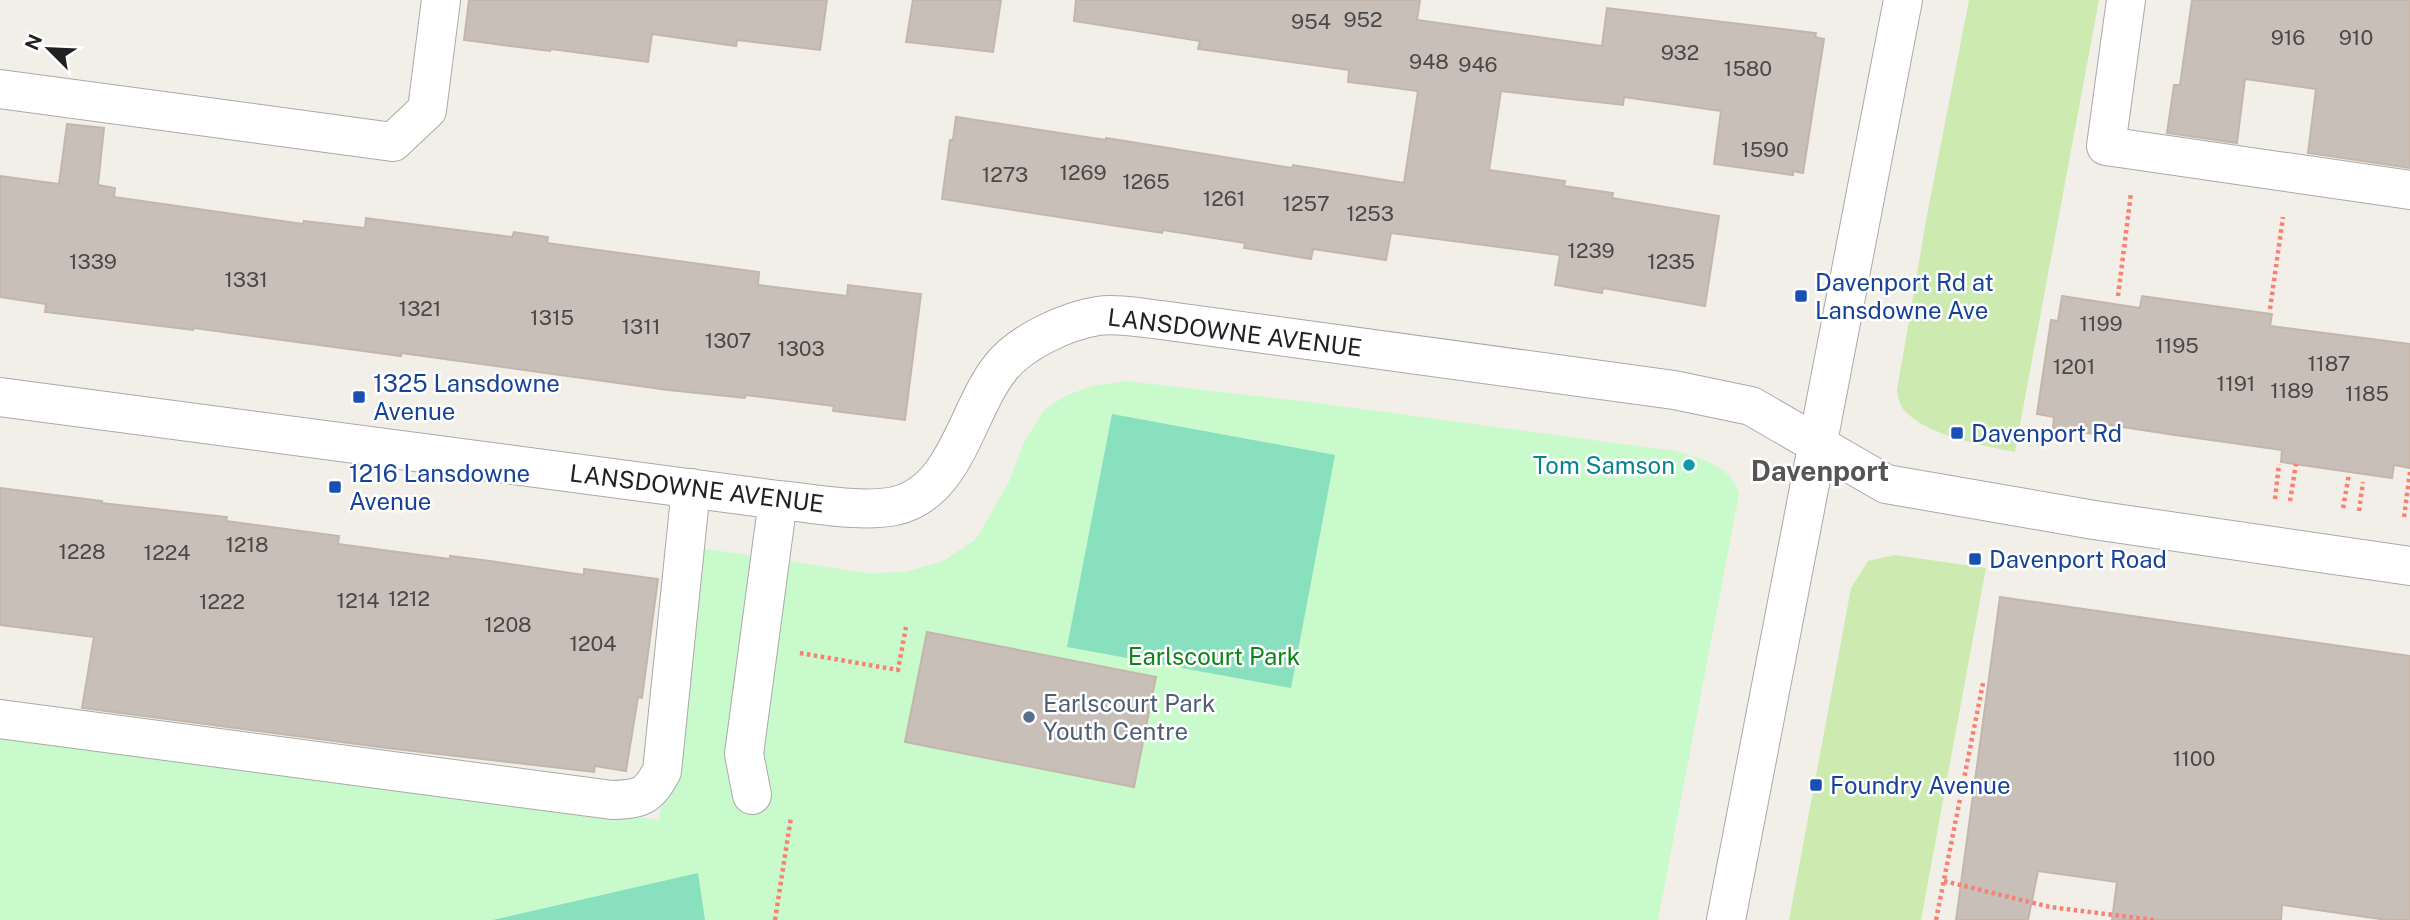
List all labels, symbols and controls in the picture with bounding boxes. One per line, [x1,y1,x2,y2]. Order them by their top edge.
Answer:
house number: 952 [1343,7,1383,32]
house number: 954 [1291,9,1331,34]
north arrow [14,14,84,84]
house number: 916 [2271,25,2305,50]
house number: 910 [2339,25,2373,50]
text: N [20,31,47,53]
house number: 932 [1661,40,1699,65]
house number: 948 [1409,49,1449,74]
house number: 946 [1458,52,1498,77]
house number: 1580 [1724,56,1772,81]
house number: 1590 [1741,137,1789,162]
house number: 1269 [1059,160,1107,185]
house number: 1273 [982,162,1028,187]
house number: 1265 [1122,169,1170,194]
house number: 1261 [1203,186,1245,211]
house number: 1257 [1282,191,1330,216]
house number: 1253 [1346,201,1394,226]
house number: 1239 [1567,238,1615,263]
house number: 1339 [69,249,117,274]
house number: 1235 [1647,249,1695,274]
house number: 1331 [224,267,268,292]
place label: Davenport Rd at Lansdowne Ave [1815,268,1994,324]
marker: Davenport Rd at Lansdowne Ave [1793,288,1809,304]
house number: 1321 [399,296,441,321]
street label: LANSDOWNE AVENUE [1106,302,1364,362]
house number: 1315 [530,305,574,330]
house number: 1199 [2079,311,2123,336]
house number: 1311 [622,314,660,339]
house number: 1307 [705,328,751,353]
house number: 1195 [2155,333,2199,358]
house number: 1303 [777,336,825,361]
house number: 1187 [2308,351,2350,376]
house number: 1201 [2053,354,2095,379]
place label: 1325 Lansdowne Avenue [373,369,560,425]
house number: 1191 [2217,371,2255,396]
house number: 1189 [2270,378,2314,403]
house number: 1185 [2345,381,2389,406]
marker: 1325 Lansdowne Avenue [351,389,367,405]
place label: Davenport Rd [1971,419,2122,447]
marker: Davenport Rd [1949,425,1965,441]
place label: Tom Samson [1533,451,1675,479]
district label: Davenport [1751,454,1889,487]
marker: Tom Samson [1681,457,1697,473]
street label: LANSDOWNE AVENUE [568,458,826,518]
place label: 1216 Lansdowne Avenue [349,459,530,515]
marker: 1216 Lansdowne Avenue [327,479,343,495]
house number: 1218 [225,532,269,557]
house number: 1228 [58,539,106,564]
house number: 1224 [144,540,190,565]
place label: Davenport Road [1989,545,2167,573]
marker: Davenport Road [1967,551,1983,567]
house number: 1212 [388,586,430,611]
house number: 1214 [337,588,379,613]
house number: 1222 [199,589,245,614]
house number: 1208 [484,612,532,637]
house number: 1204 [569,631,617,656]
park label: Earlscourt Park [1128,642,1300,670]
place label: Earlscourt Park Youth Centre [1043,689,1215,745]
marker: Earlscourt Park Youth Centre [1021,709,1037,725]
house number: 1100 [2173,746,2215,771]
place label: Foundry Avenue [1830,771,2011,799]
marker: Foundry Avenue [1808,777,1824,793]

